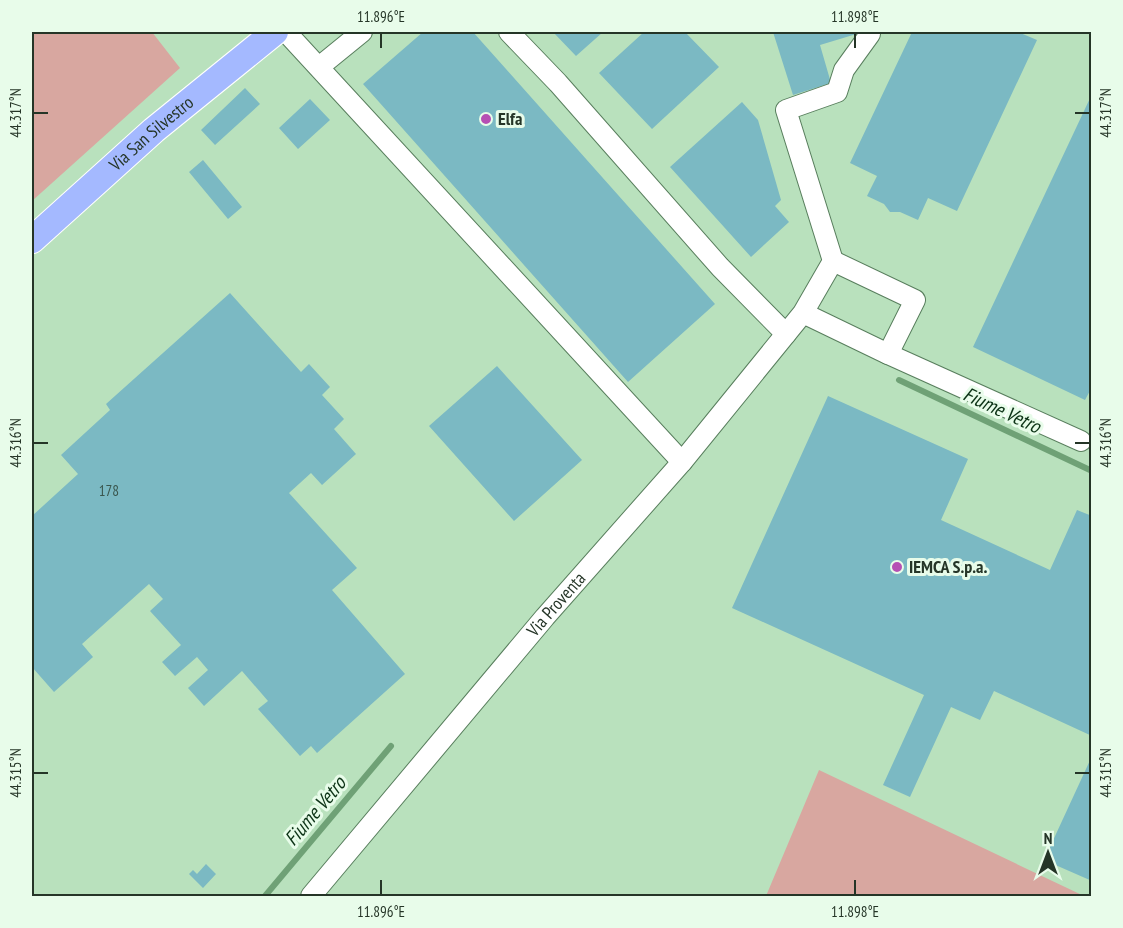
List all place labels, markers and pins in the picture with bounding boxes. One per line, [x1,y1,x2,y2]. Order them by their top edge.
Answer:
place label: Elfa [498,107,522,130]
marker: Elfa [479,112,493,126]
place label: IEMCA S.p.a. [909,555,987,578]
marker: IEMCA S.p.a. [890,560,904,574]

